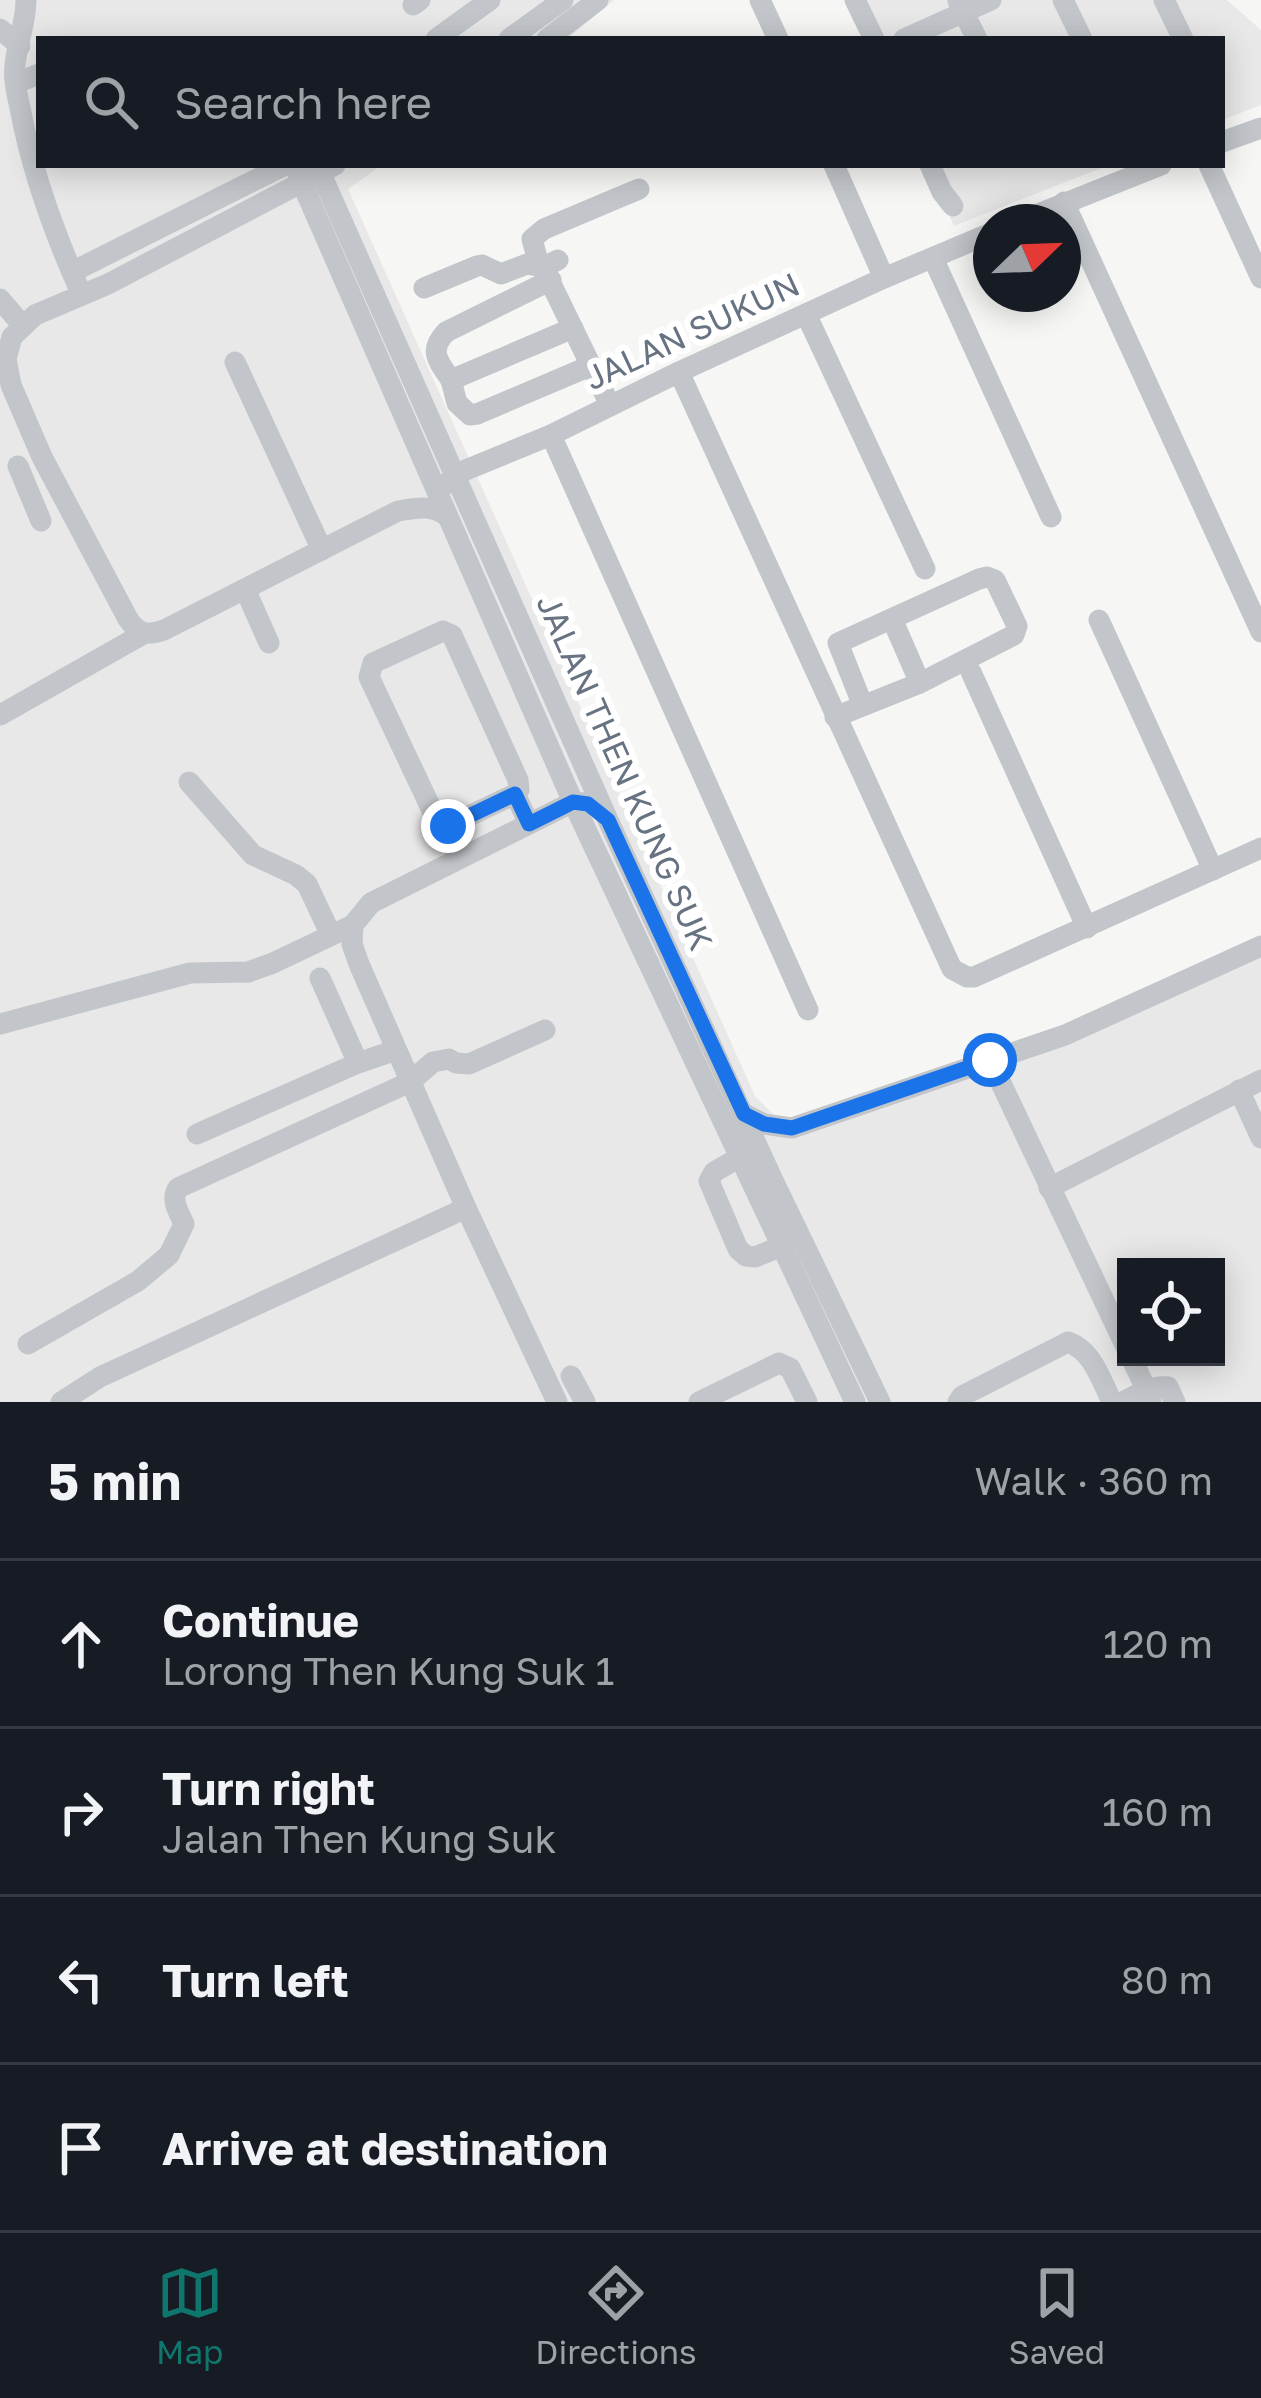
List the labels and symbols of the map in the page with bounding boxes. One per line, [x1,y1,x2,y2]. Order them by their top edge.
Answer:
north arrow [973,204,1081,312]
street label: JALAN SUKUN [578,264,805,397]
street label: JALAN THEN KUNG SUK [529,588,722,956]
route end [421,799,475,853]
route start [963,1033,1017,1087]

